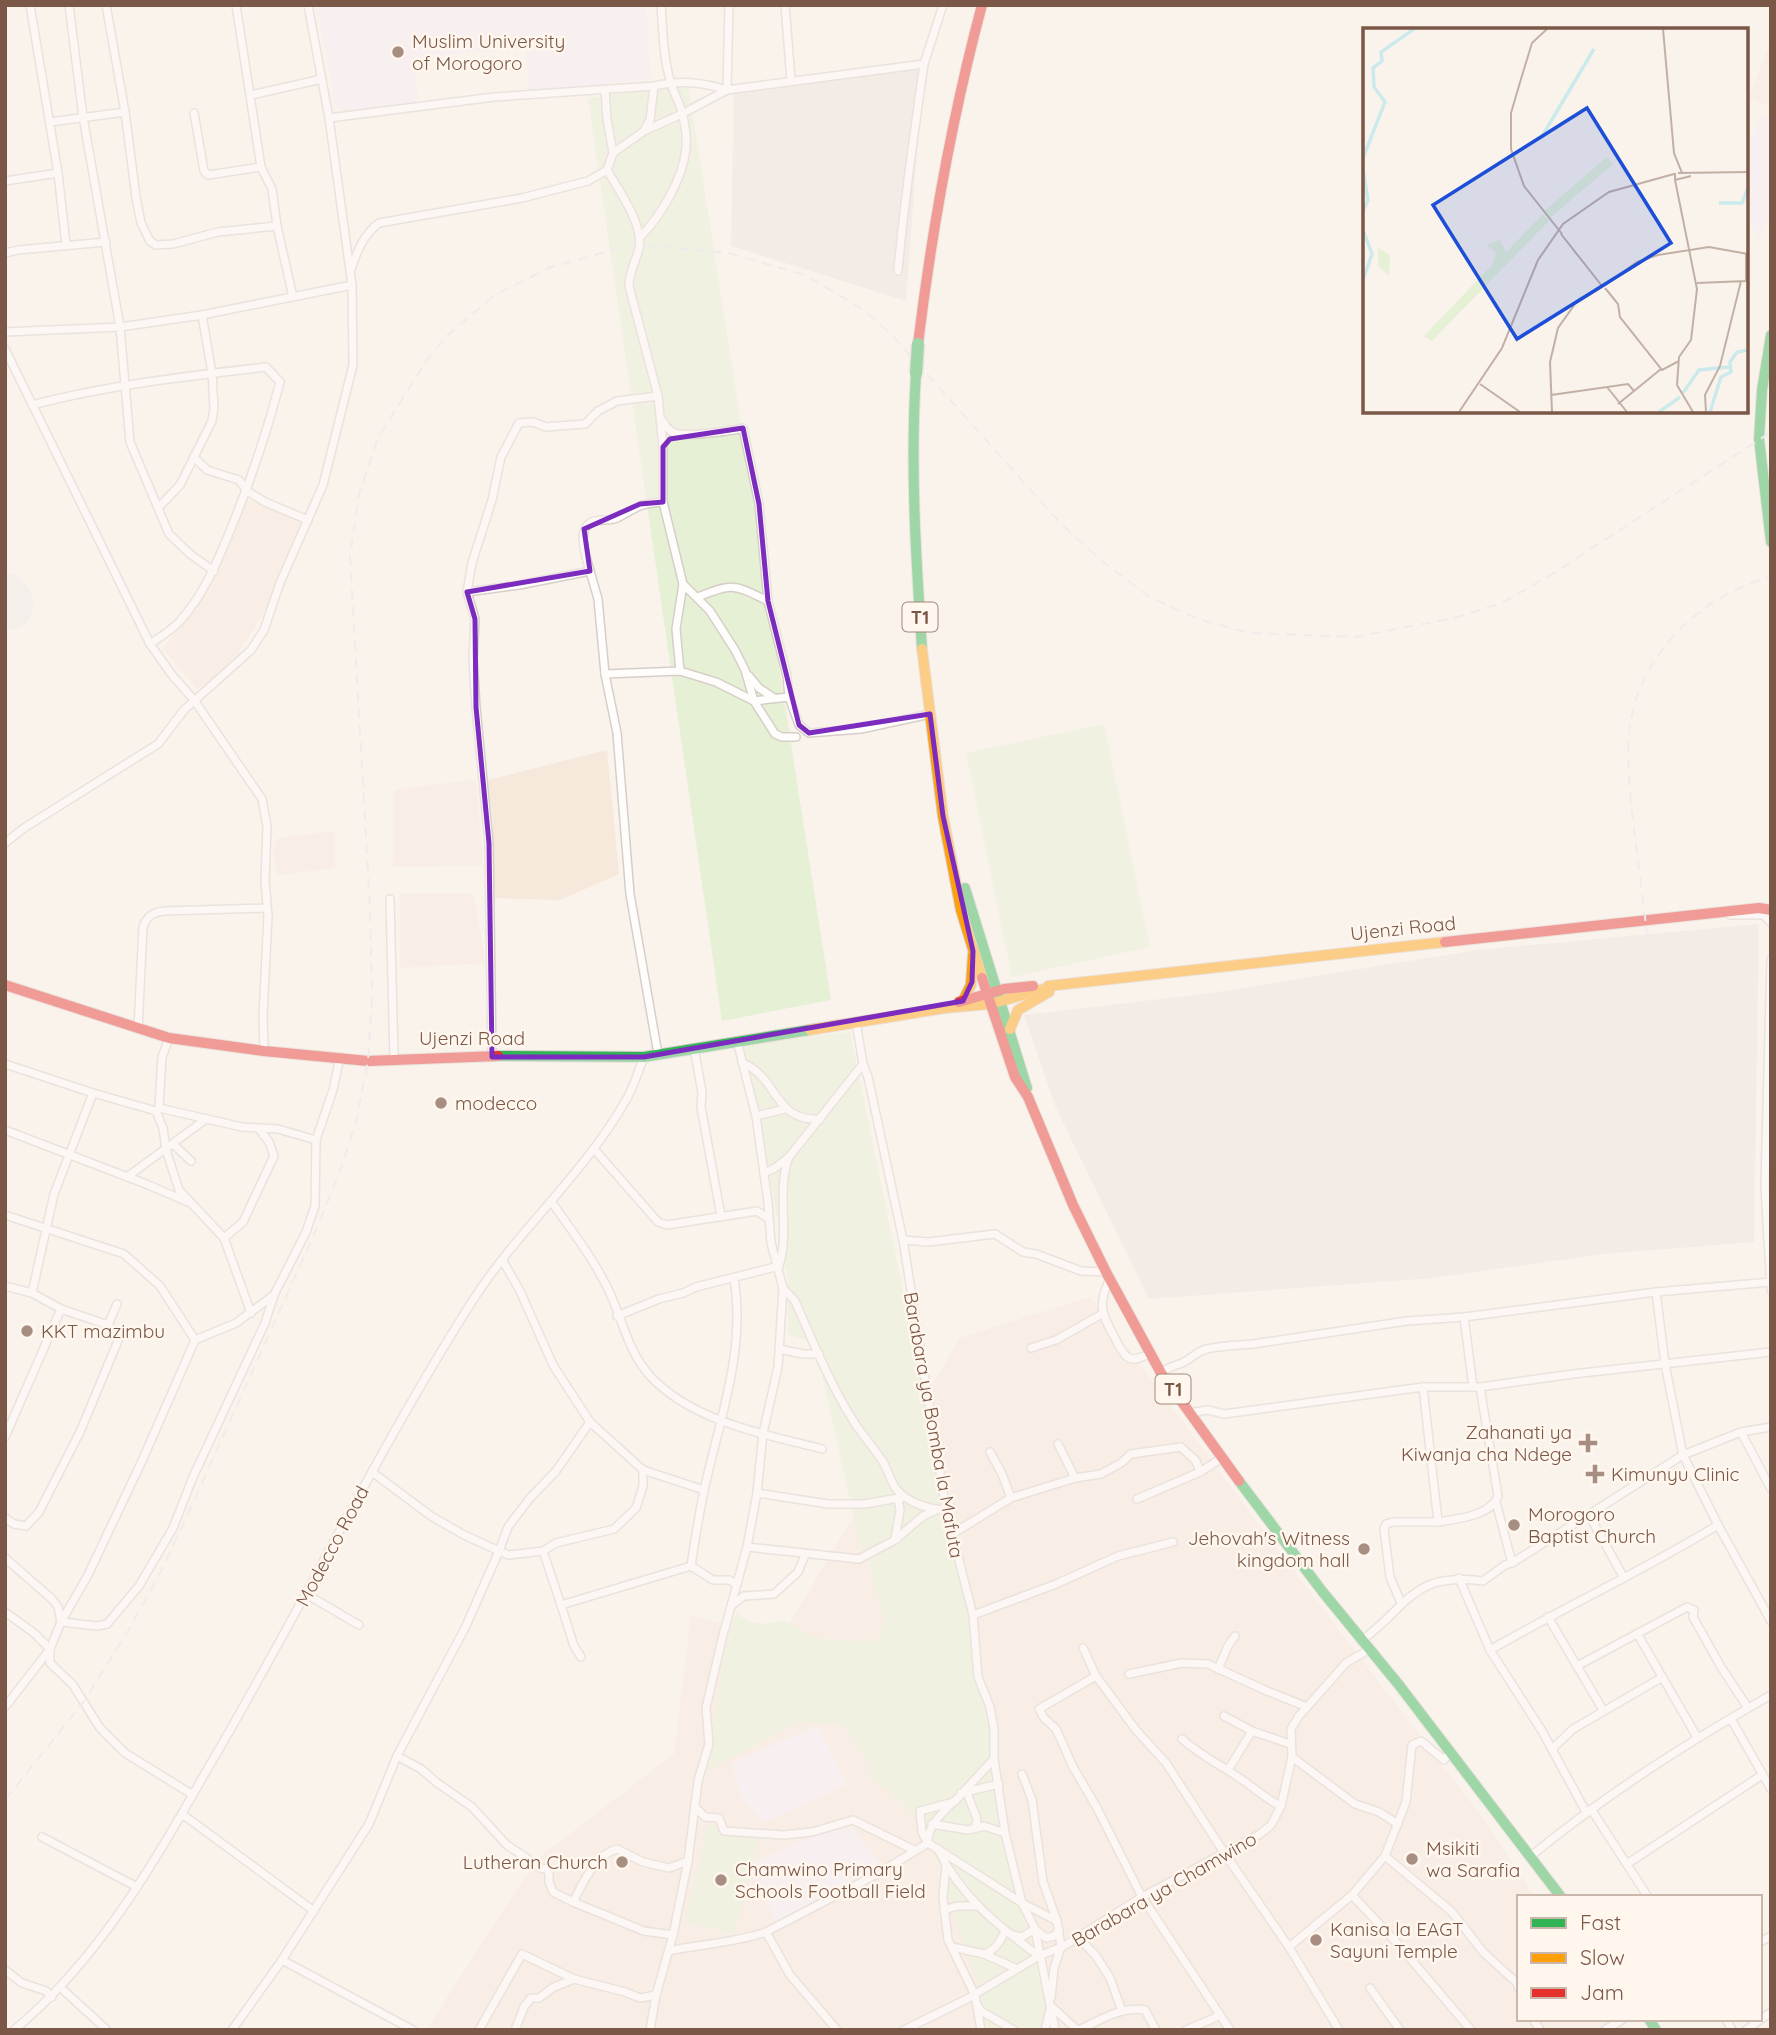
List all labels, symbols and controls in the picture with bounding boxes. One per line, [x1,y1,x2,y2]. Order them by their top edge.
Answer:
inset map [1363,28,1748,413]
place label: Muslim University of Morogoro [412,29,565,75]
marker: Muslim University of Morogoro [390,44,406,60]
road number: T1 [902,602,937,632]
street label: Ujenzi Road [1349,911,1457,945]
street label: Ujenzi Road [419,1026,525,1050]
place label: modecco [455,1091,537,1115]
marker: modecco [433,1095,449,1111]
street label: Barabara ya Bomba la Mafuta [899,1290,969,1560]
place label: KKT mazimbu [41,1319,165,1343]
marker: KKT mazimbu [19,1323,35,1339]
road number: T1 [1156,1374,1190,1404]
place label: Zahanati ya Kiwanja cha Ndege [1401,1420,1572,1466]
marker: Zahanati ya Kiwanja cha Ndege [1578,1433,1598,1453]
place label: Kimunyu Clinic [1611,1462,1740,1486]
marker: Kimunyu Clinic [1585,1464,1605,1484]
street label: Modecco Road [290,1482,374,1610]
place label: Morogoro Baptist Church [1528,1502,1656,1548]
marker: Morogoro Baptist Church [1506,1517,1522,1533]
place label: Jehovah's Witness kingdom hall [1188,1526,1350,1572]
marker: Jehovah's Witness kingdom hall [1356,1541,1372,1557]
street label: Barabara ya Chamwino [1067,1826,1261,1952]
place label: Msikiti wa Sarafia [1426,1836,1520,1882]
place label: Lutheran Church [463,1850,608,1874]
marker: Msikiti wa Sarafia [1404,1851,1420,1867]
marker: Lutheran Church [614,1854,630,1870]
place label: Chamwino Primary Schools Football Field [735,1857,926,1903]
marker: Chamwino Primary Schools Football Field [713,1872,729,1888]
legend [1517,1895,1762,2021]
text: Fast [1580,1909,1621,1935]
place label: Kanisa la EAGT Sayuni Temple [1330,1917,1463,1963]
marker: Kanisa la EAGT Sayuni Temple [1308,1932,1324,1948]
text: Slow [1580,1944,1625,1970]
text: Jam [1580,1979,1624,2005]

